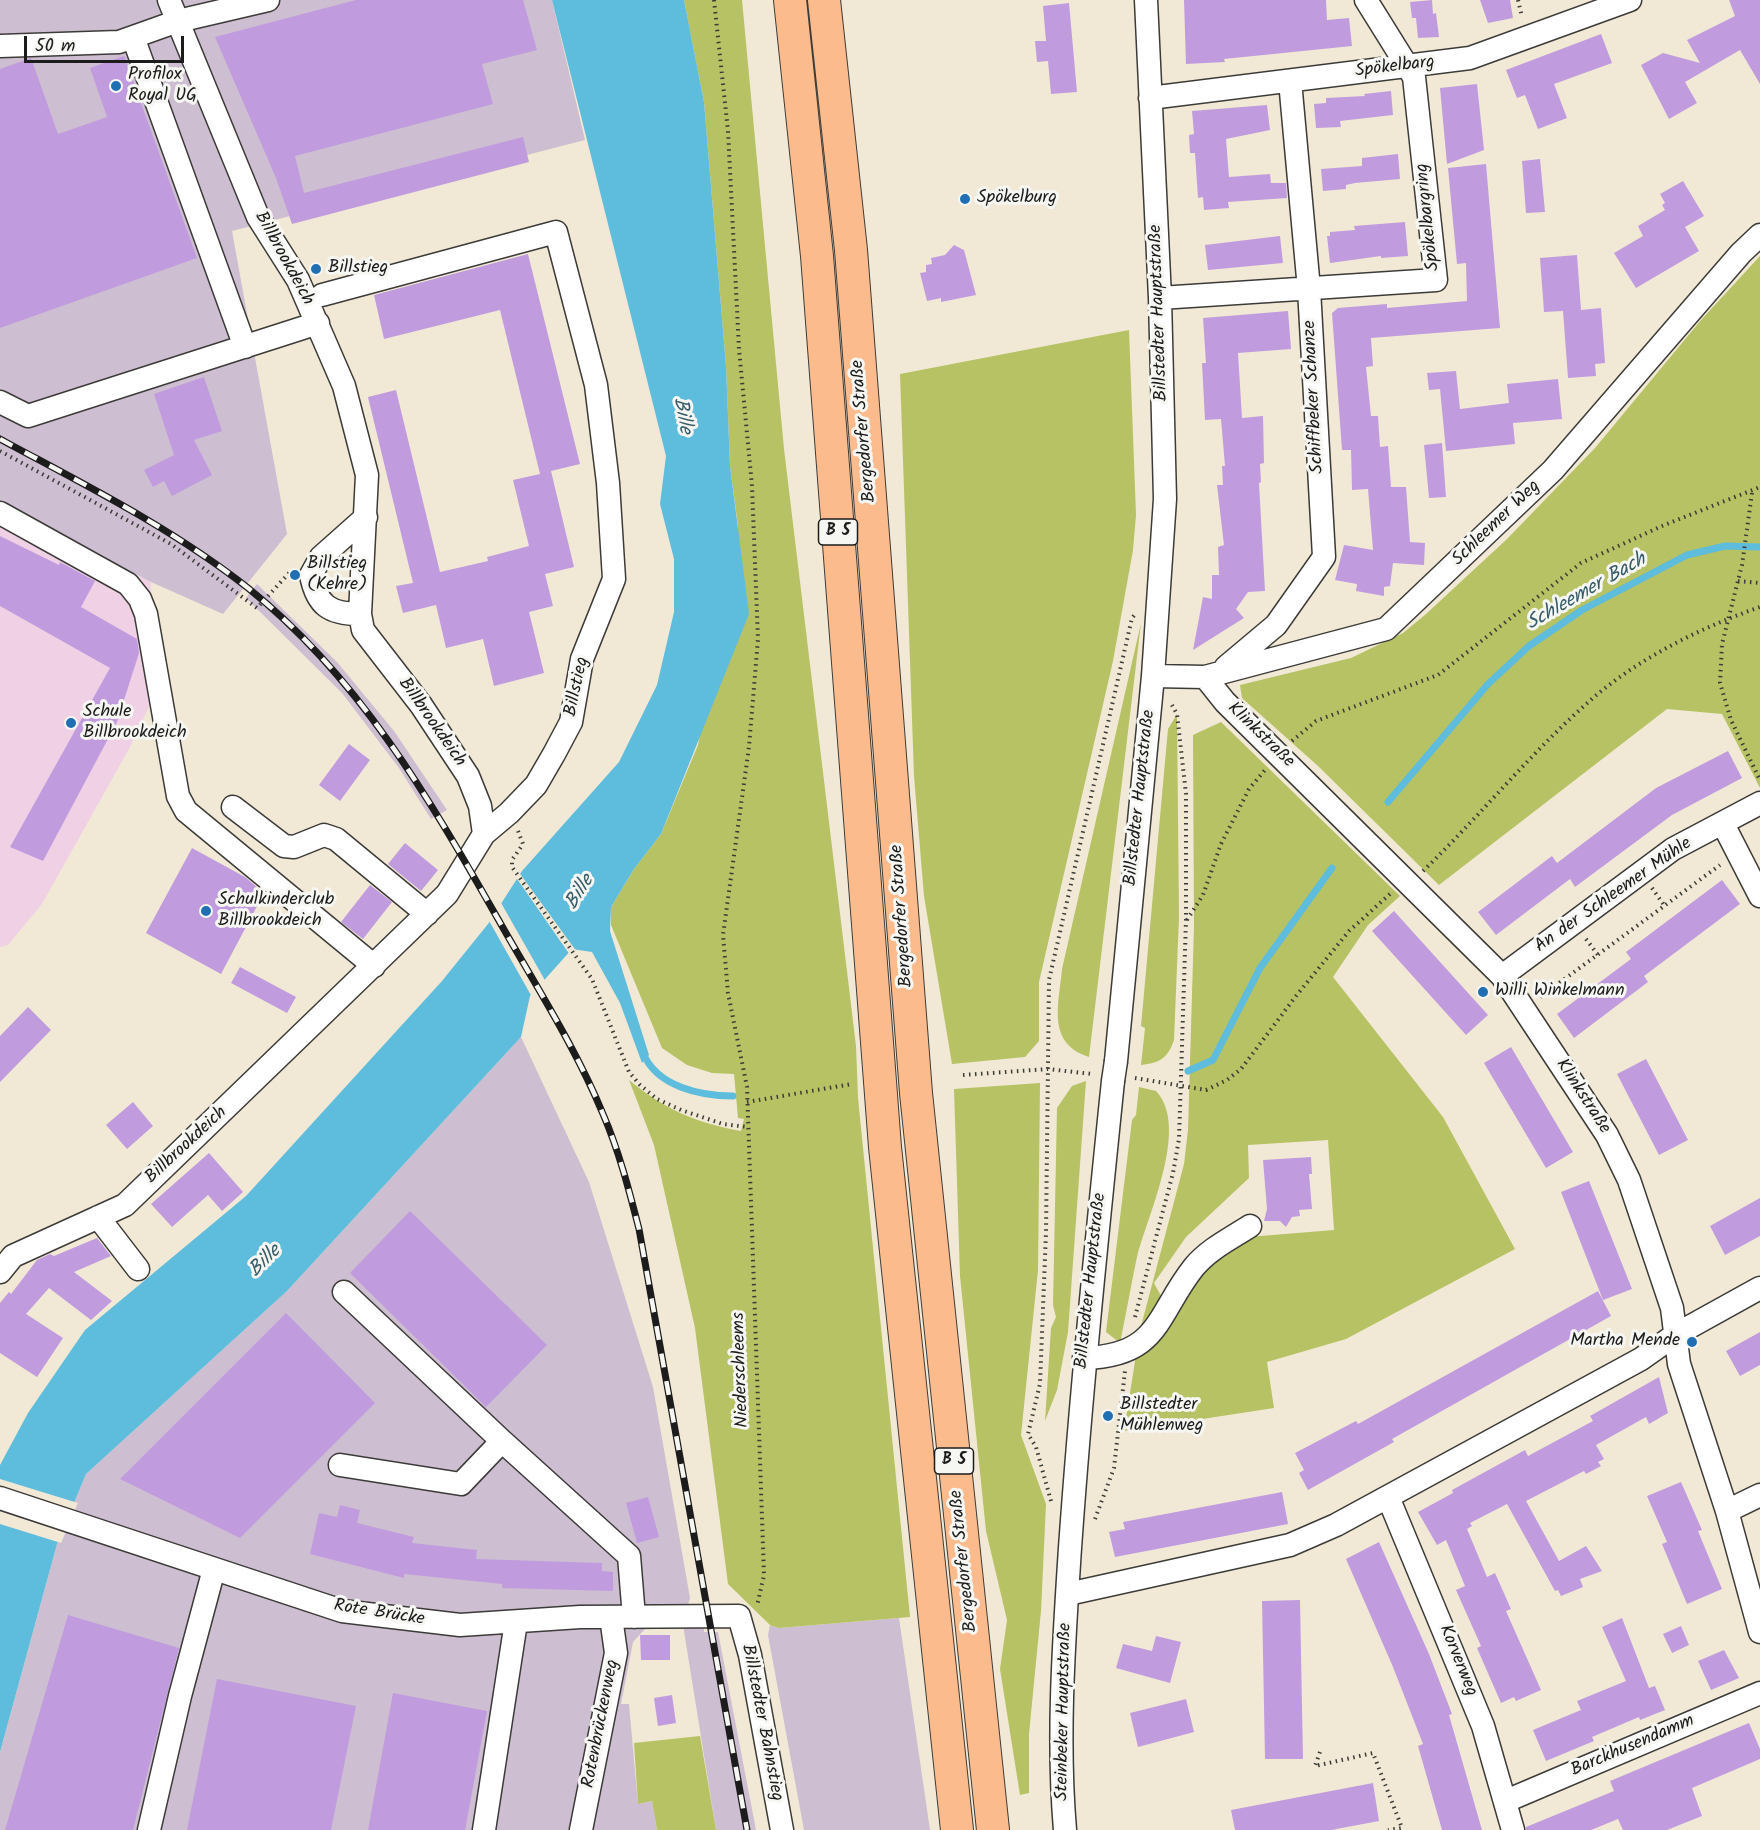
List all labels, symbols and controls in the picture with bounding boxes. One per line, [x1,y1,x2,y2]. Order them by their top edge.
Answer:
scale bar [27,24,188,62]
text: 50 m [35,32,75,61]
street label: Spökelbarg [1354,52,1436,84]
place label: Profilox Royal UG [128,65,197,107]
marker: Profilox Royal UG [109,79,123,93]
street label: Spökelbargring [1413,162,1445,272]
place label: Spökelburg [977,188,1057,210]
marker: Spökelburg [958,192,972,206]
street label: Billbrookdeich [248,208,318,310]
street label: Billstedter Hauptstraße [1146,224,1174,402]
place label: Billstieg [328,258,388,280]
marker: Billstieg [309,262,323,276]
street label: Schiffbeker Schanze [1300,320,1330,474]
street label: Bergedorfer Straße [848,359,882,503]
water label: Bille [666,396,696,436]
street label: Schleemer Weg [1448,477,1546,571]
road number: B 5 [818,519,858,545]
water label: Schleemer Bach [1523,549,1651,637]
place label: Billstieg (Kehre) [307,554,367,596]
marker: Billstieg (Kehre) [288,568,302,582]
street label: Billstieg [561,655,595,719]
street label: Billbrookdeich [392,674,470,772]
street label: Klinkstraße [1222,699,1298,773]
place label: Schule Billbrookdeich [83,702,187,744]
street label: Billstedter Hauptstraße [1121,709,1161,887]
marker: Schule Billbrookdeich [64,716,78,730]
street label: An der Schleemer Mühle [1531,834,1697,958]
street label: Bergedorfer Straße [887,844,919,988]
water label: Bille [561,871,601,915]
place label: Schulkinderclub Billbrookdeich [218,890,334,932]
marker: Schulkinderclub Billbrookdeich [199,904,213,918]
place label: Willi Winkelmann [1495,981,1625,1003]
marker: Willi Winkelmann [1476,985,1490,999]
street label: Klinkstraße [1550,1055,1614,1139]
street label: Billbrookdeich [142,1103,232,1189]
street label: Billstedter Hauptstraße [1072,1192,1112,1370]
water label: Bille [245,1241,287,1283]
street label: Niederschleems [729,1312,755,1428]
place label: Martha Mende [1570,1331,1680,1353]
marker: Martha Mende [1685,1335,1699,1349]
place label: Billstedter Mühlenweg [1120,1395,1203,1438]
marker: Billstedter Mühlenweg [1101,1409,1115,1423]
road number: B 5 [934,1448,974,1474]
street label: Bergedorfer Straße [947,1489,983,1633]
street label: Rote Brücke [332,1596,426,1632]
street label: Korverweg [1433,1622,1481,1700]
street label: Steinbeker Hauptstraße [1053,1623,1077,1801]
street label: Billstedter Bahnstieg [735,1643,787,1803]
street label: Rotenbrückenweg [579,1658,625,1790]
street label: Barckhusendamm [1568,1711,1698,1783]

